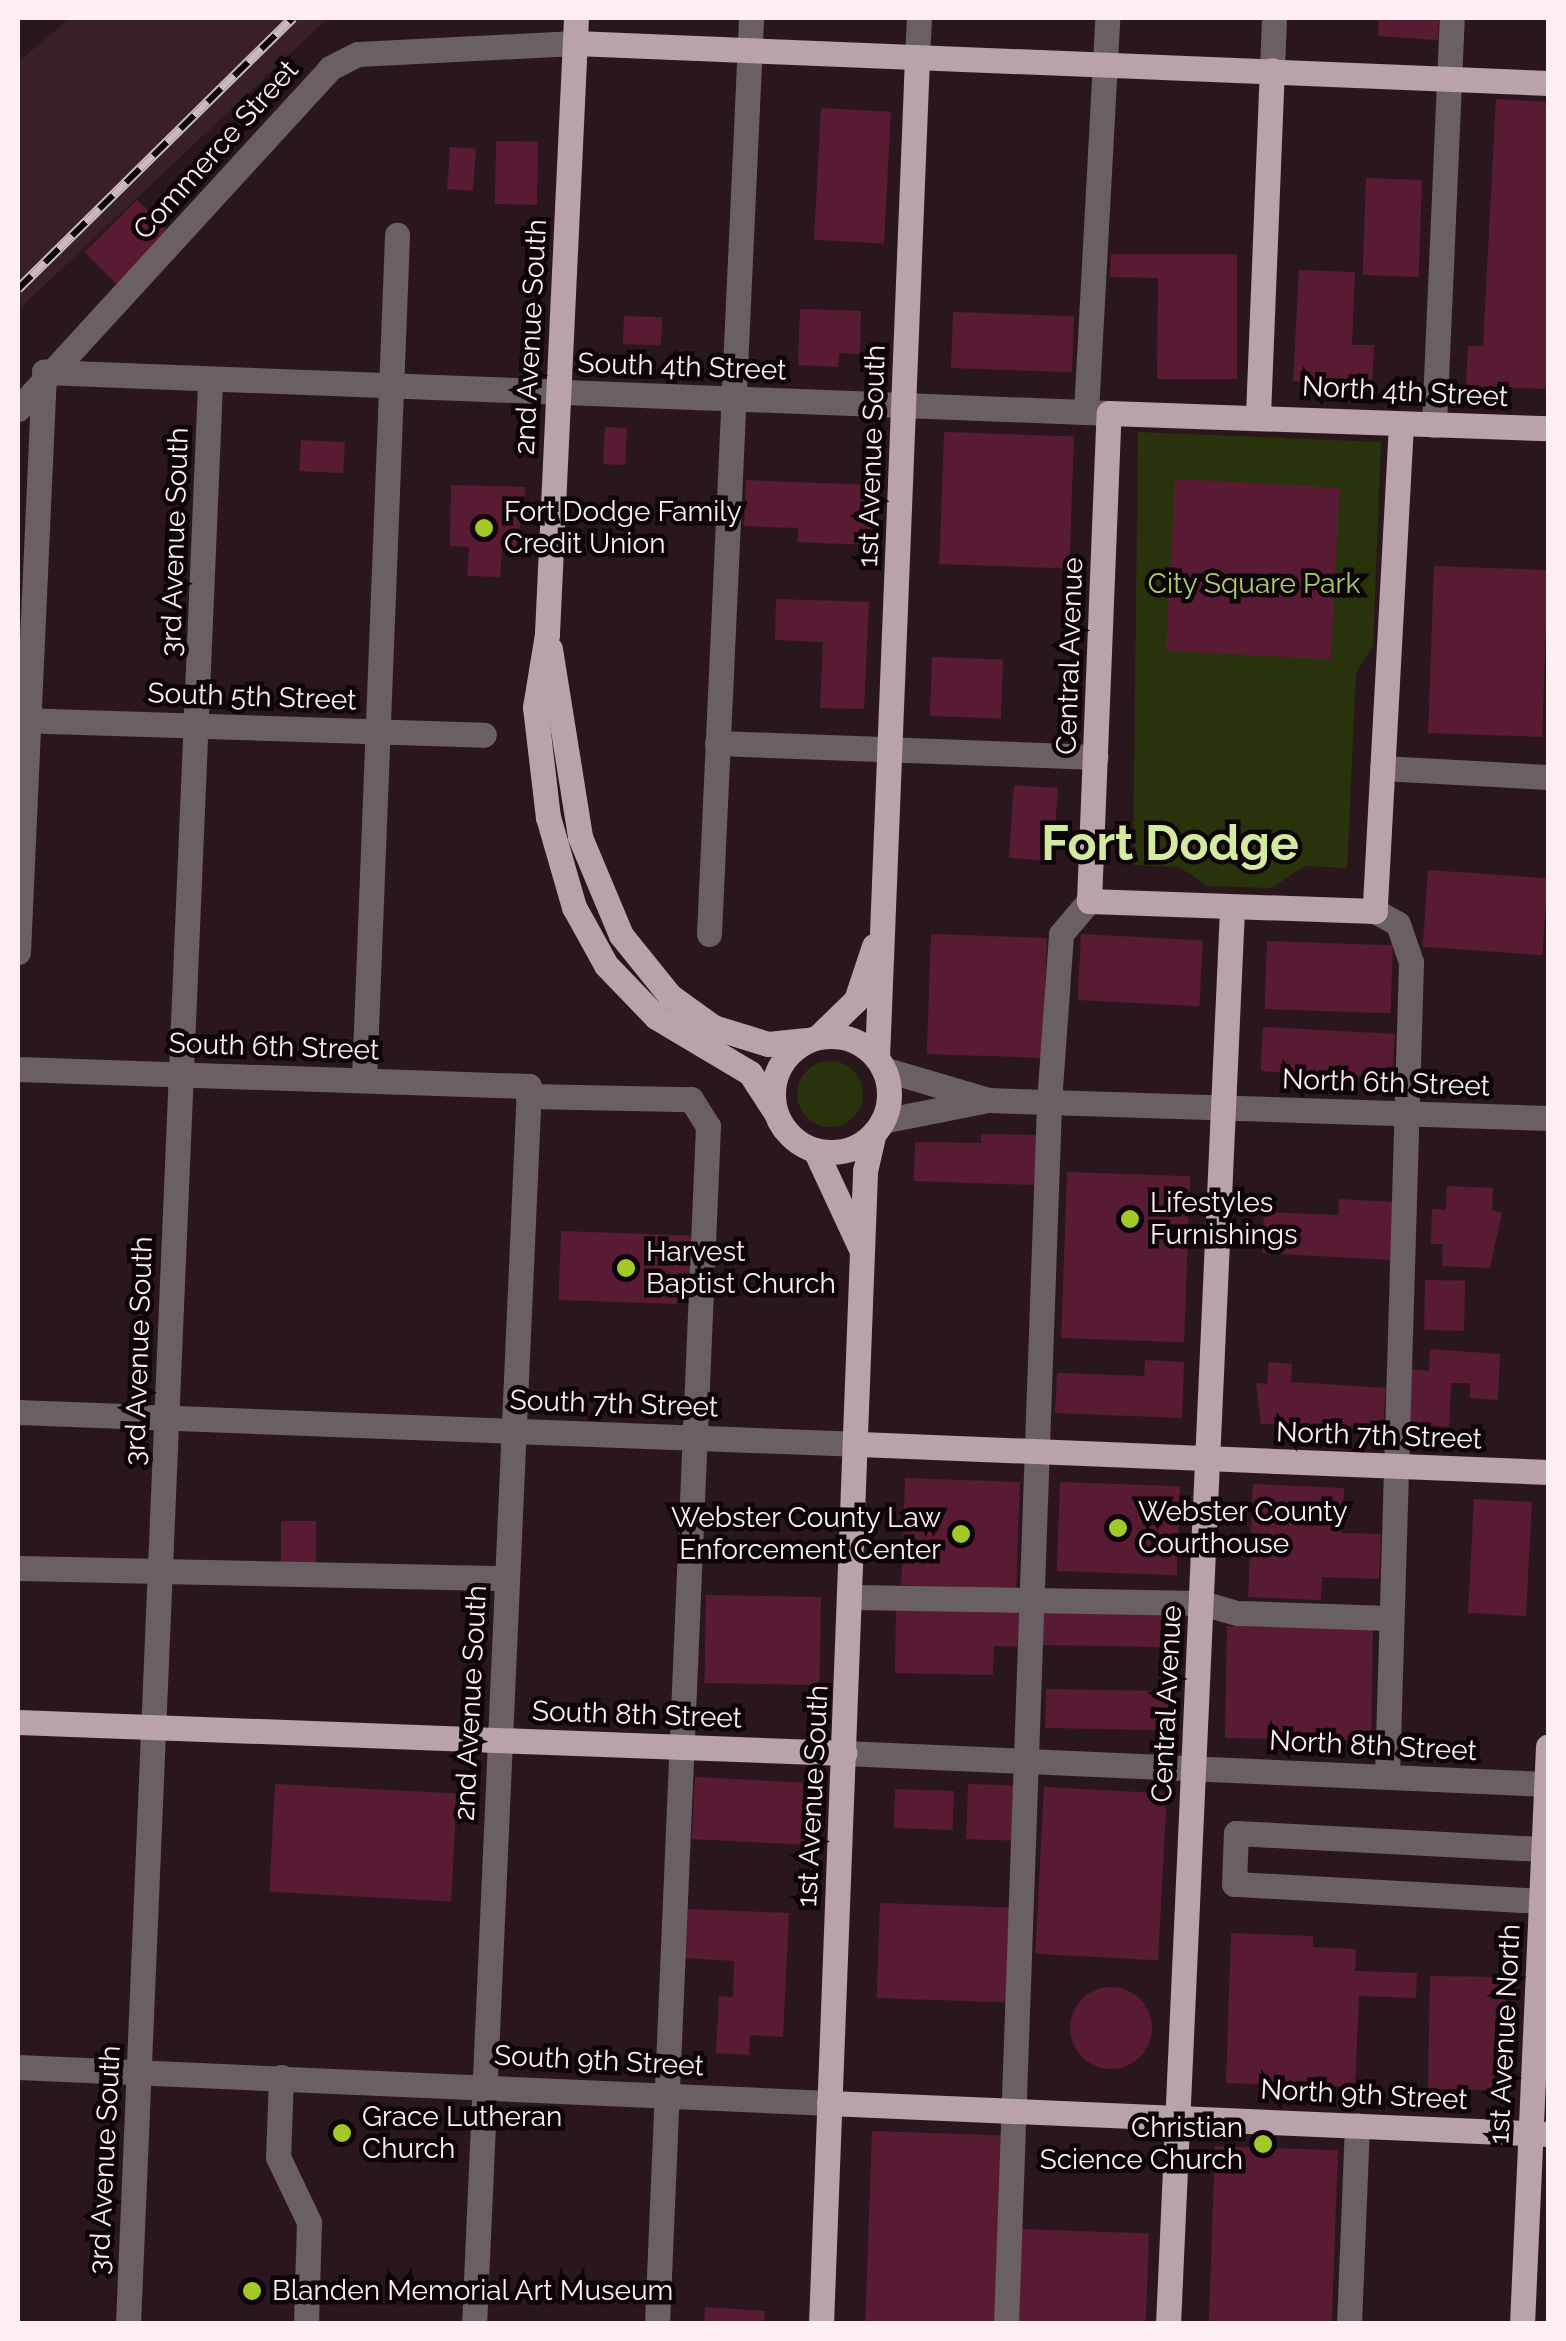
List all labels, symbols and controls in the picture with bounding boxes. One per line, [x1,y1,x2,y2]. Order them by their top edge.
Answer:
street label: Commerce Street [127,53,305,247]
street label: 2nd Avenue South [508,218,554,456]
street label: 1st Avenue South [851,344,893,568]
street label: South 4th Street [577,347,787,387]
street label: North 4th Street [1301,370,1509,414]
street label: 3rd Avenue South [154,426,196,658]
place label: Fort Dodge Family Credit Union [504,495,742,561]
marker: Fort Dodge Family Credit Union [473,517,495,539]
street label: Central Avenue [1050,556,1090,756]
park label: City Square Park [1147,567,1361,601]
street label: South 5th Street [147,677,357,717]
district label: Fort Dodge [1041,815,1299,873]
street label: South 6th Street [168,1027,380,1067]
street label: North 6th Street [1281,1063,1491,1103]
place label: Lifestyles Furnishings [1150,1186,1298,1252]
marker: Lifestyles Furnishings [1119,1208,1141,1230]
street label: 3rd Avenue South [118,1235,160,1467]
place label: Harvest Baptist Church [646,1235,836,1301]
marker: Harvest Baptist Church [615,1257,637,1279]
street label: South 7th Street [509,1384,719,1424]
street label: North 7th Street [1275,1416,1483,1456]
place label: Webster County Courthouse [1138,1495,1348,1561]
place label: Webster County Law Enforcement Center [670,1501,941,1567]
marker: Webster County Courthouse [1107,1517,1129,1539]
marker: Webster County Law Enforcement Center [950,1523,972,1545]
street label: 2nd Avenue South [448,1584,494,1822]
street label: Central Avenue [1145,1604,1189,1804]
street label: 1st Avenue South [790,1684,836,1908]
street label: South 8th Street [531,1695,743,1735]
street label: North 8th Street [1268,1724,1478,1768]
street label: 1st Avenue North [1482,1923,1528,2145]
street label: South 9th Street [493,2039,705,2083]
street label: 3rd Avenue South [82,2044,128,2276]
street label: North 9th Street [1259,2073,1469,2117]
place label: Grace Lutheran Church [362,2100,562,2166]
place label: Christian Science Church [1040,2111,1243,2177]
marker: Grace Lutheran Church [331,2122,353,2144]
marker: Christian Science Church [1252,2133,1274,2155]
place label: Blanden Memorial Art Museum [272,2274,675,2308]
marker: Blanden Memorial Art Museum [241,2280,263,2302]

